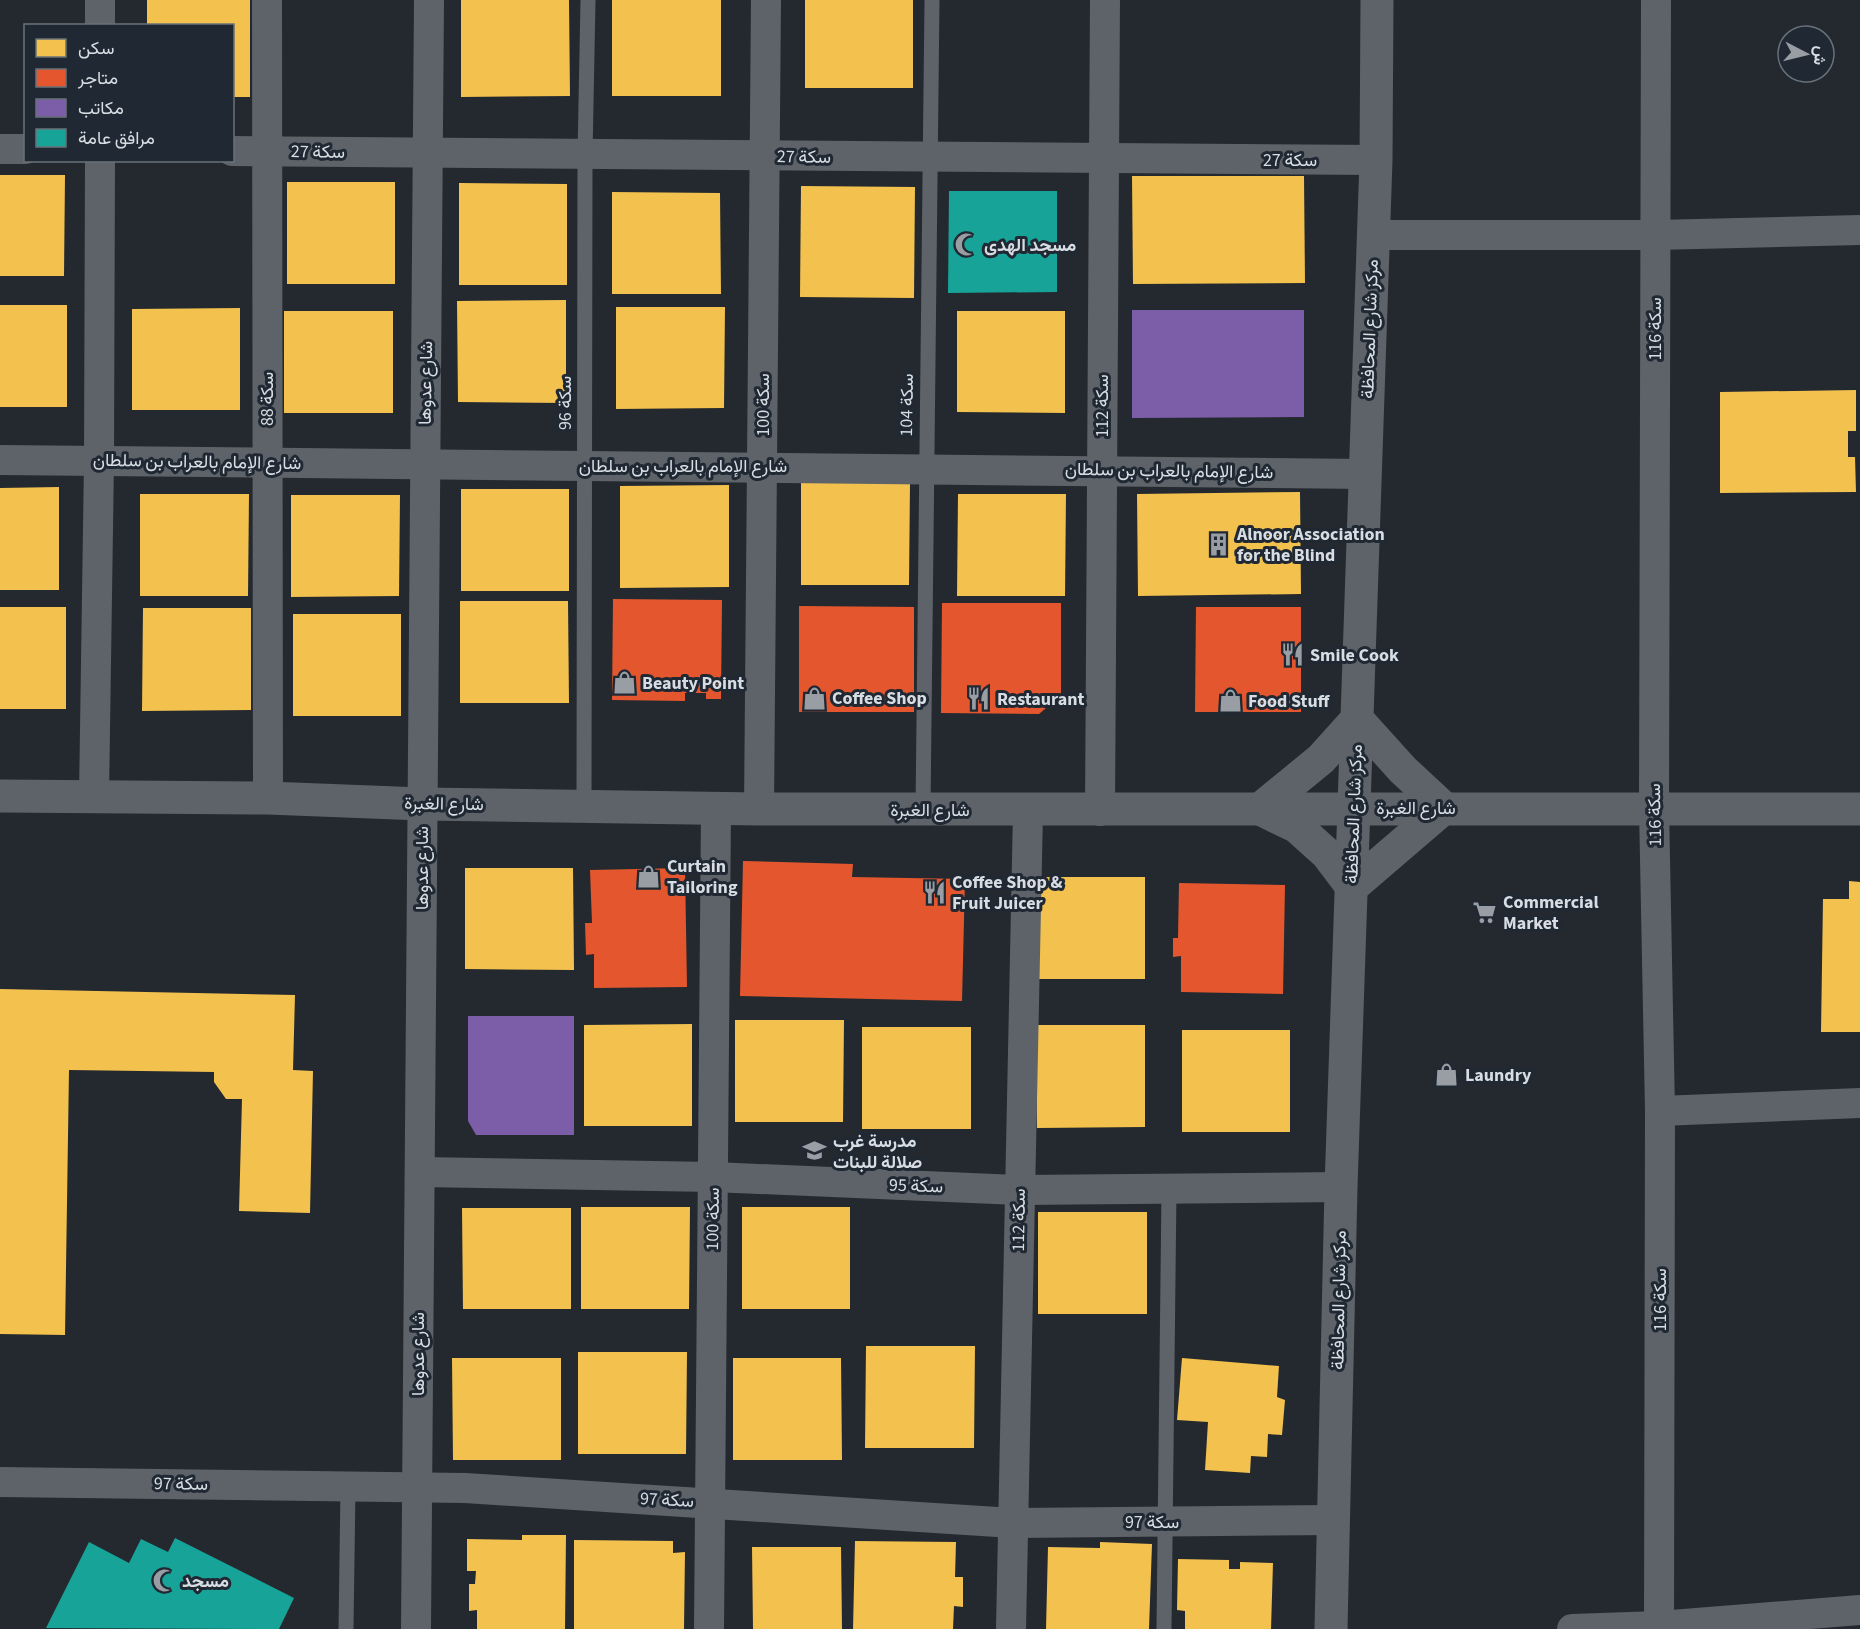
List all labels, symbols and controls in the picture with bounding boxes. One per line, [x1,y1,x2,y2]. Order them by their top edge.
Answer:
legend [24,24,234,162]
north arrow [1776,24,1836,84]
text: سكن [78,36,114,61]
text: ش [1808,45,1832,67]
text: متاجر [77,66,118,91]
text: مكاتب [78,96,124,121]
text: مرافق عامة [78,126,155,151]
street label: سكة 27 [291,139,345,165]
street label: سكة 27 [777,144,831,170]
street label: سكة 27 [1263,148,1317,173]
mosque icon: مسجد الهدى [953,232,979,258]
place label: مسجد الهدى [984,233,1077,258]
street label: مركز شارع المحافظة [1355,259,1385,399]
street label: سكة 116 [1643,297,1668,361]
street label: شارع عدوها [413,341,439,425]
street label: سكة 88 [255,372,280,426]
street label: سكة 100 [751,373,776,437]
street label: سكة 104 [894,373,920,437]
street label: سكة 112 [1090,374,1115,438]
street label: سكة 96 [553,376,578,430]
street label: شارع الإمام بالعراب بن سلطان [93,448,301,476]
street label: شارع الإمام بالعراب بن سلطان [579,454,787,479]
street label: شارع الإمام بالعراب بن سلطان [1065,457,1273,485]
place label: Alnoor Association for the Blind [1236,522,1385,568]
building icon: Alnoor Association for the Blind [1206,531,1232,557]
restaurant icon: Smile Cook [1279,642,1305,668]
place label: Smile Cook [1310,643,1399,668]
shop icon: Beauty Point [611,670,637,696]
place label: Beauty Point [642,671,744,696]
shop icon: Coffee Shop [801,685,827,711]
place label: Coffee Shop [832,686,927,711]
restaurant icon: Restaurant [966,686,992,712]
place label: Restaurant [997,687,1084,712]
shop icon: Food Stuff [1217,688,1243,714]
place label: Food Stuff [1248,689,1331,714]
street label: مركز شارع المحافظة [1339,744,1369,884]
street label: سكة 116 [1642,783,1668,847]
street label: شارع الغبرة [404,791,484,817]
street label: شارع الغبرة [1376,796,1456,821]
street label: شارع الغبرة [890,798,970,823]
street label: شارع عدوها [410,826,435,910]
place label: Curtain Tailoring [667,854,738,900]
shop icon: Curtain Tailoring [636,863,662,889]
place label: Coffee Shop & Fruit Juicer [952,870,1062,916]
restaurant icon: Coffee Shop & Fruit Juicer [921,879,947,905]
place label: Commercial Market [1503,890,1599,936]
supermarket icon: Commercial Market [1472,899,1498,925]
shop icon: Laundry [1434,1062,1460,1088]
place label: Laundry [1465,1063,1532,1088]
place label: مدرسة غرب صلالة للبنات [833,1129,922,1175]
school or university icon: مدرسة غرب صلالة للبنات [802,1138,828,1164]
street label: سكة 95 [888,1173,944,1199]
street label: سكة 100 [700,1187,726,1251]
street label: سكة 112 [1006,1188,1032,1252]
street label: مركز شارع المحافظة [1325,1230,1353,1370]
street label: سكة 116 [1648,1268,1673,1332]
street label: شارع عدوها [406,1312,431,1396]
street label: سكة 97 [154,1471,208,1497]
street label: سكة 97 [639,1486,695,1514]
street label: سكة 97 [1125,1510,1179,1535]
mosque icon: مسجد [151,1568,177,1594]
place label: مسجد [182,1569,229,1594]

